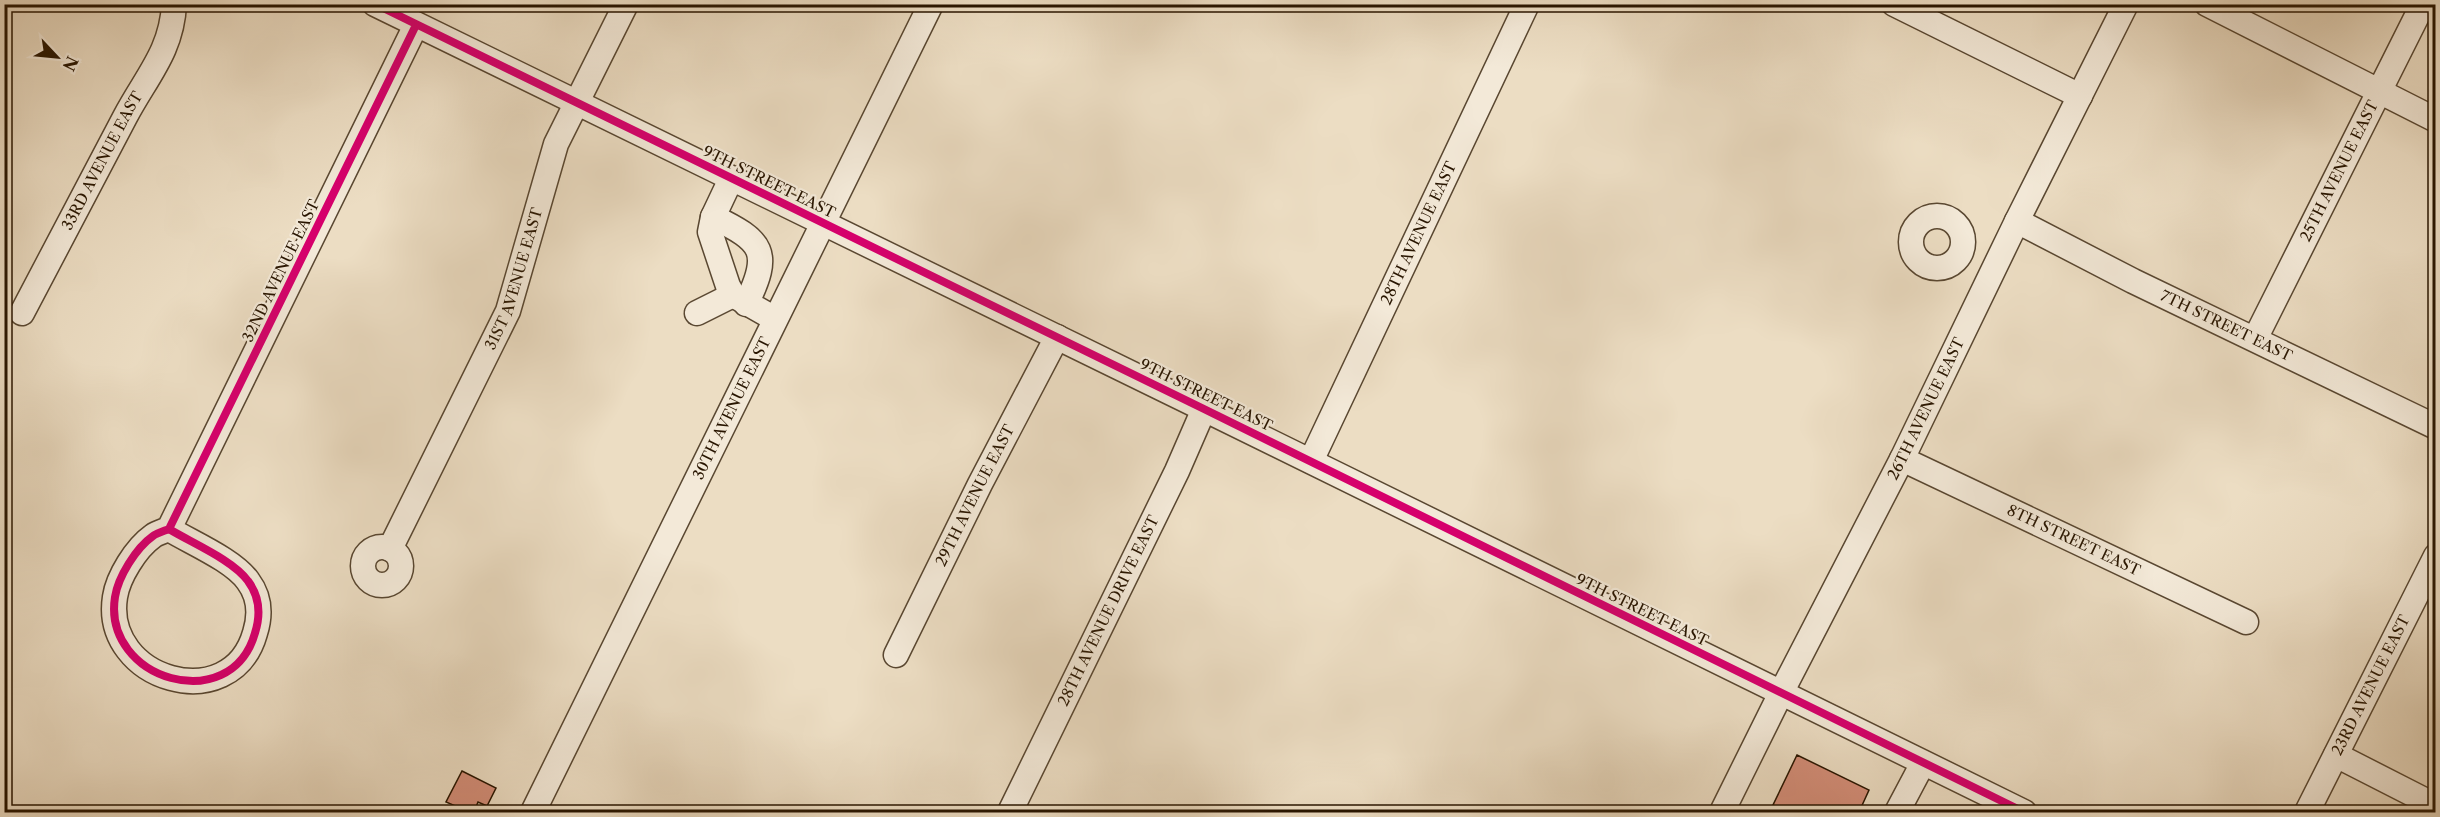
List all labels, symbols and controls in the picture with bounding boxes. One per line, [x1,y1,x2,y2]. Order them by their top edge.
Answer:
north arrow [27,27,87,87]
text: N [58,53,83,74]
street label: 33RD AVENUE EAST [57,87,147,233]
street label: 25TH AVENUE EAST [2296,96,2382,244]
street label: 9TH STREET EAST [700,141,839,222]
street label: 28TH AVENUE EAST [1376,158,1461,308]
street label: 32ND AVENUE EAST [238,196,324,345]
street label: 31ST AVENUE EAST [480,205,546,353]
street label: 7TH STREET EAST [2157,286,2296,366]
street label: 30TH AVENUE EAST [688,333,775,482]
street label: 26TH AVENUE EAST [1883,334,1969,483]
street label: 9TH STREET EAST [1137,354,1276,435]
street label: 29TH AVENUE EAST [931,421,1019,569]
street label: 8TH STREET EAST [2004,500,2144,580]
street label: 28TH AVENUE DRIVE EAST [1053,511,1163,709]
street label: 9TH STREET EAST [1573,569,1712,650]
street label: 23RD AVENUE EAST [2327,611,2414,758]

